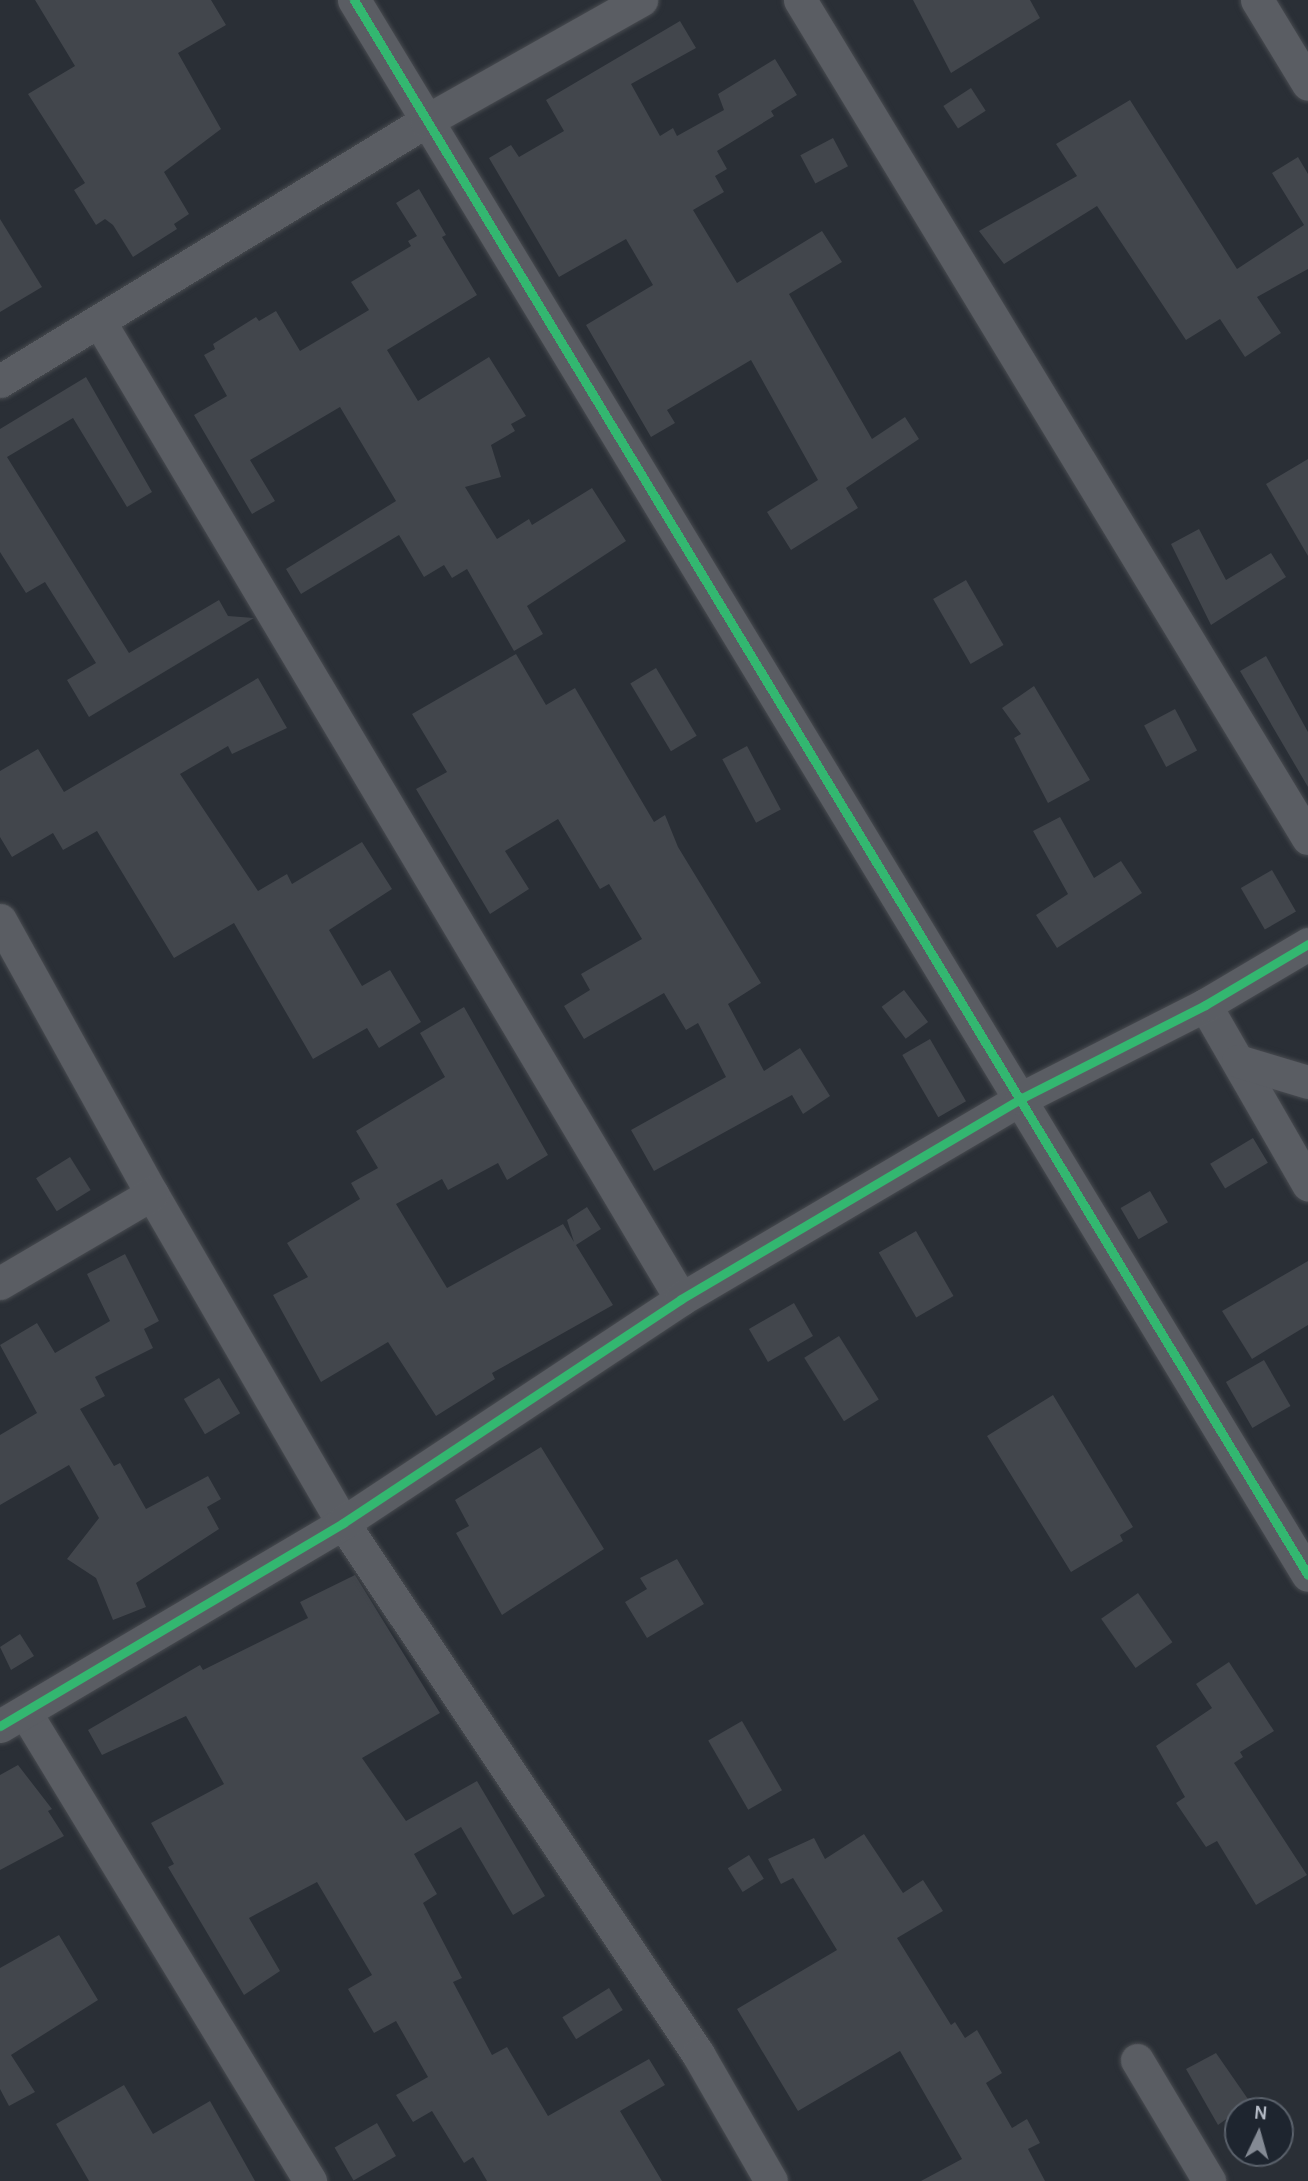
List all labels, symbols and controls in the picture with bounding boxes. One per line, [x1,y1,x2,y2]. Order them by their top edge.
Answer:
north arrow [1224,2097,1294,2167]
text: N [1253,2102,1268,2125]

